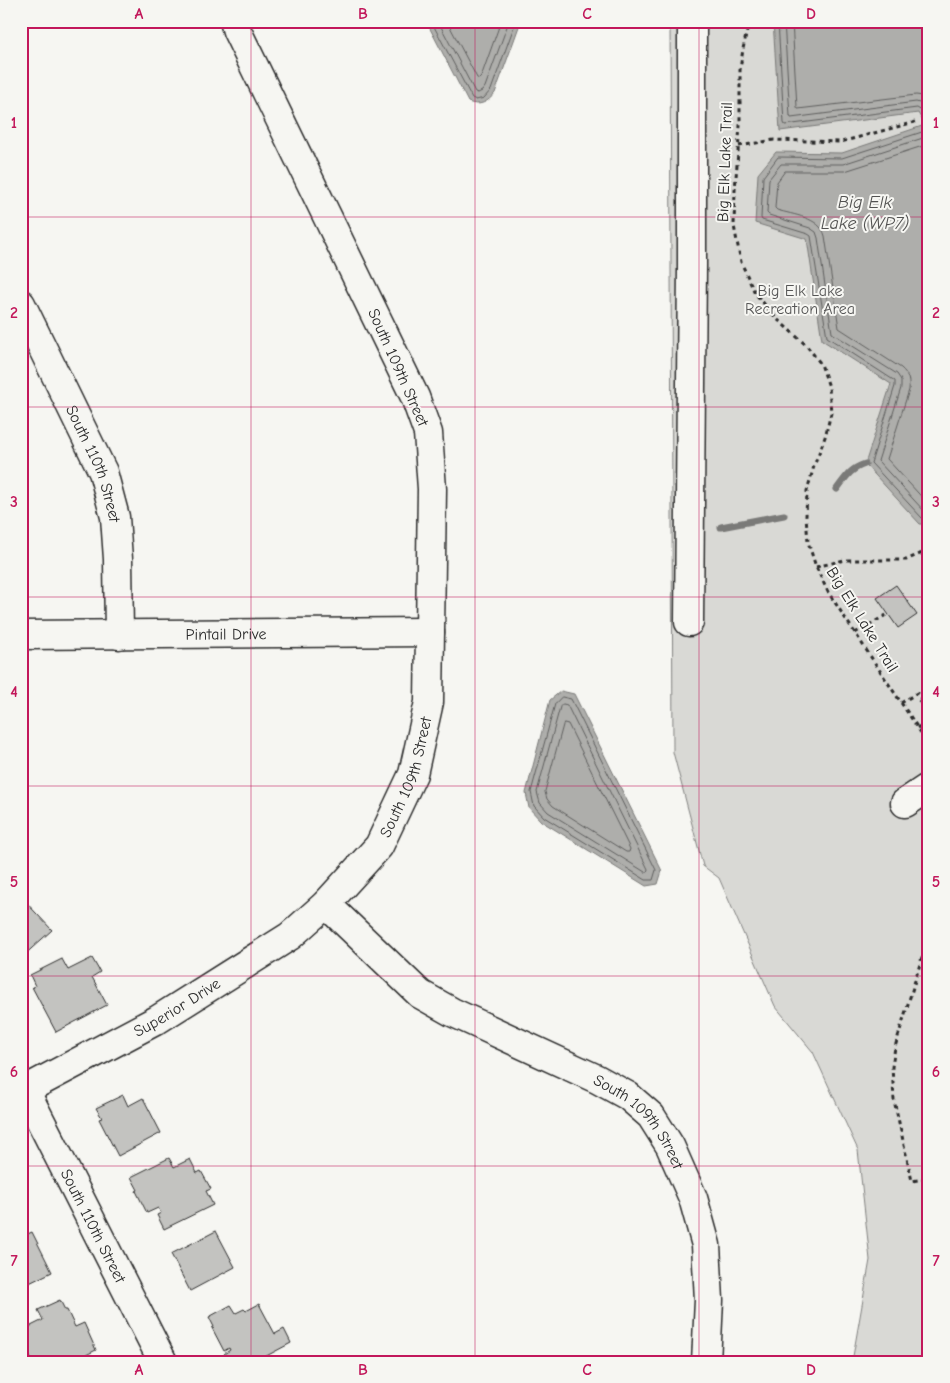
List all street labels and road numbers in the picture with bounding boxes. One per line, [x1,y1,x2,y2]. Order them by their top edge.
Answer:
street label: Big Elk Lake Trail [714,102,736,222]
street label: South 109th Street [364,306,432,430]
street label: South 110th Street [62,402,123,523]
street label: Big Elk Lake Trail [823,564,902,675]
street label: Pintail Drive [186,625,266,644]
street label: South 109th Street [376,715,436,840]
street label: Superior Drive [131,974,224,1041]
street label: South 109th Street [590,1071,687,1172]
street label: South 110th Street [57,1166,129,1286]

